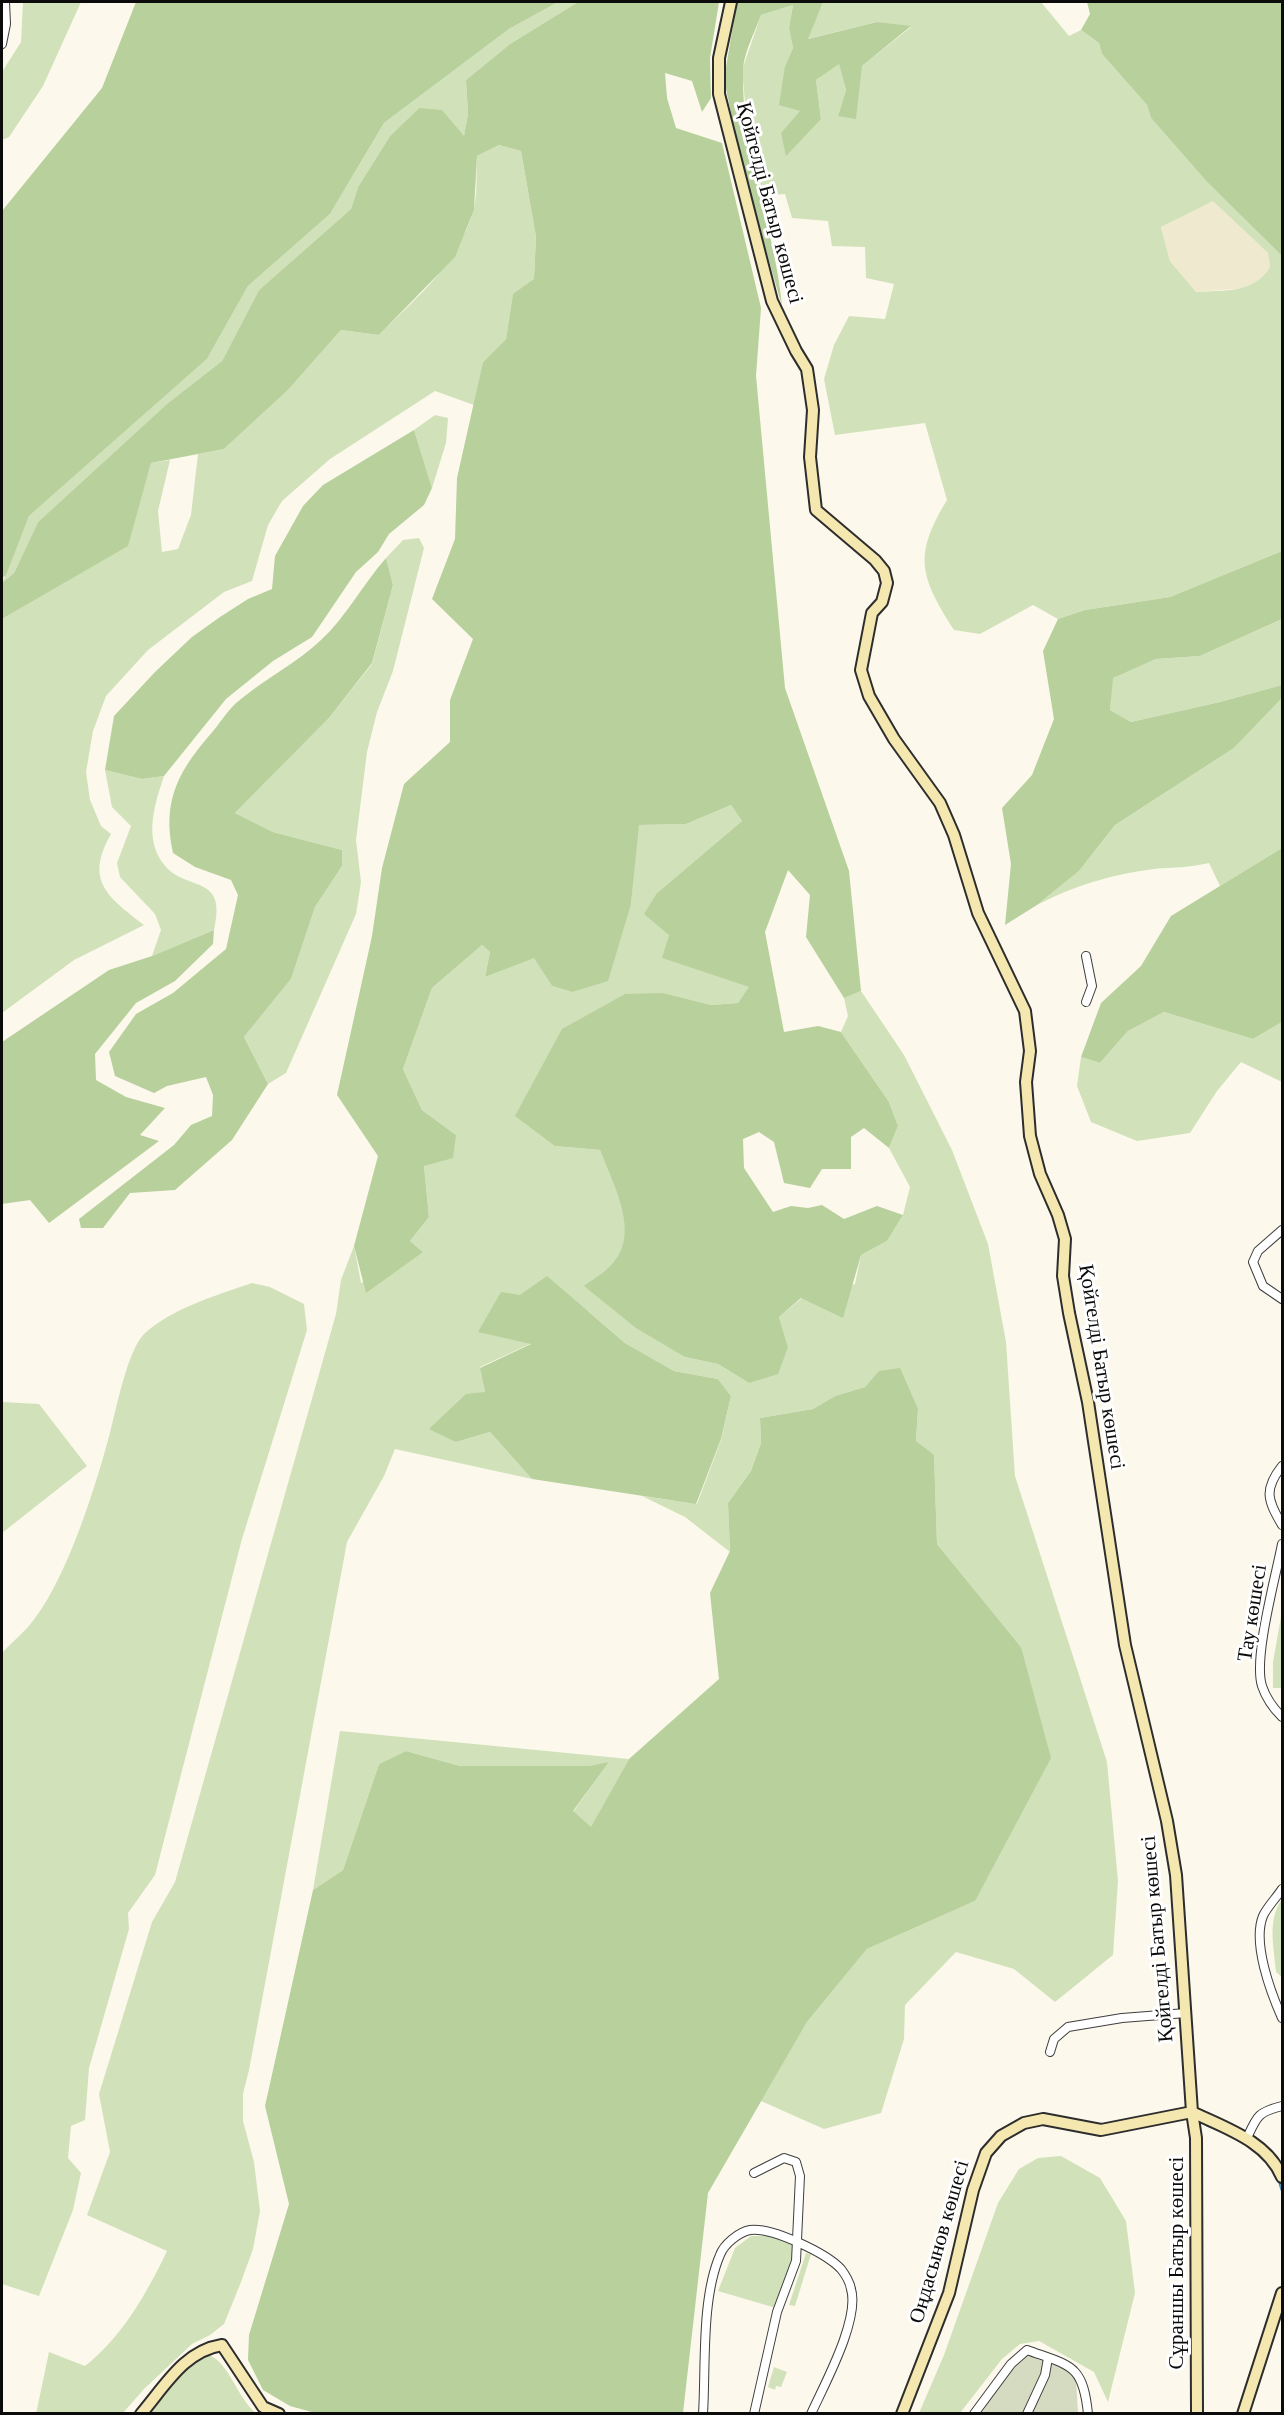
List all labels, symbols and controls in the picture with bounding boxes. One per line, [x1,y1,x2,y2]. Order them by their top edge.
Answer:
street label: Қойгелді Батыр көшесі [730,100,808,306]
street label: Қойгелді Батыр көшесі [1072,1263,1130,1471]
street label: Тау көшесі [1233,1563,1273,1663]
street label: Қойгелді Батыр көшесі [1136,1835,1180,2043]
street label: Оңдасынов көшесі [905,2157,975,2327]
street label: Сұраншы Батыр көшесі [1164,2157,1190,2369]

